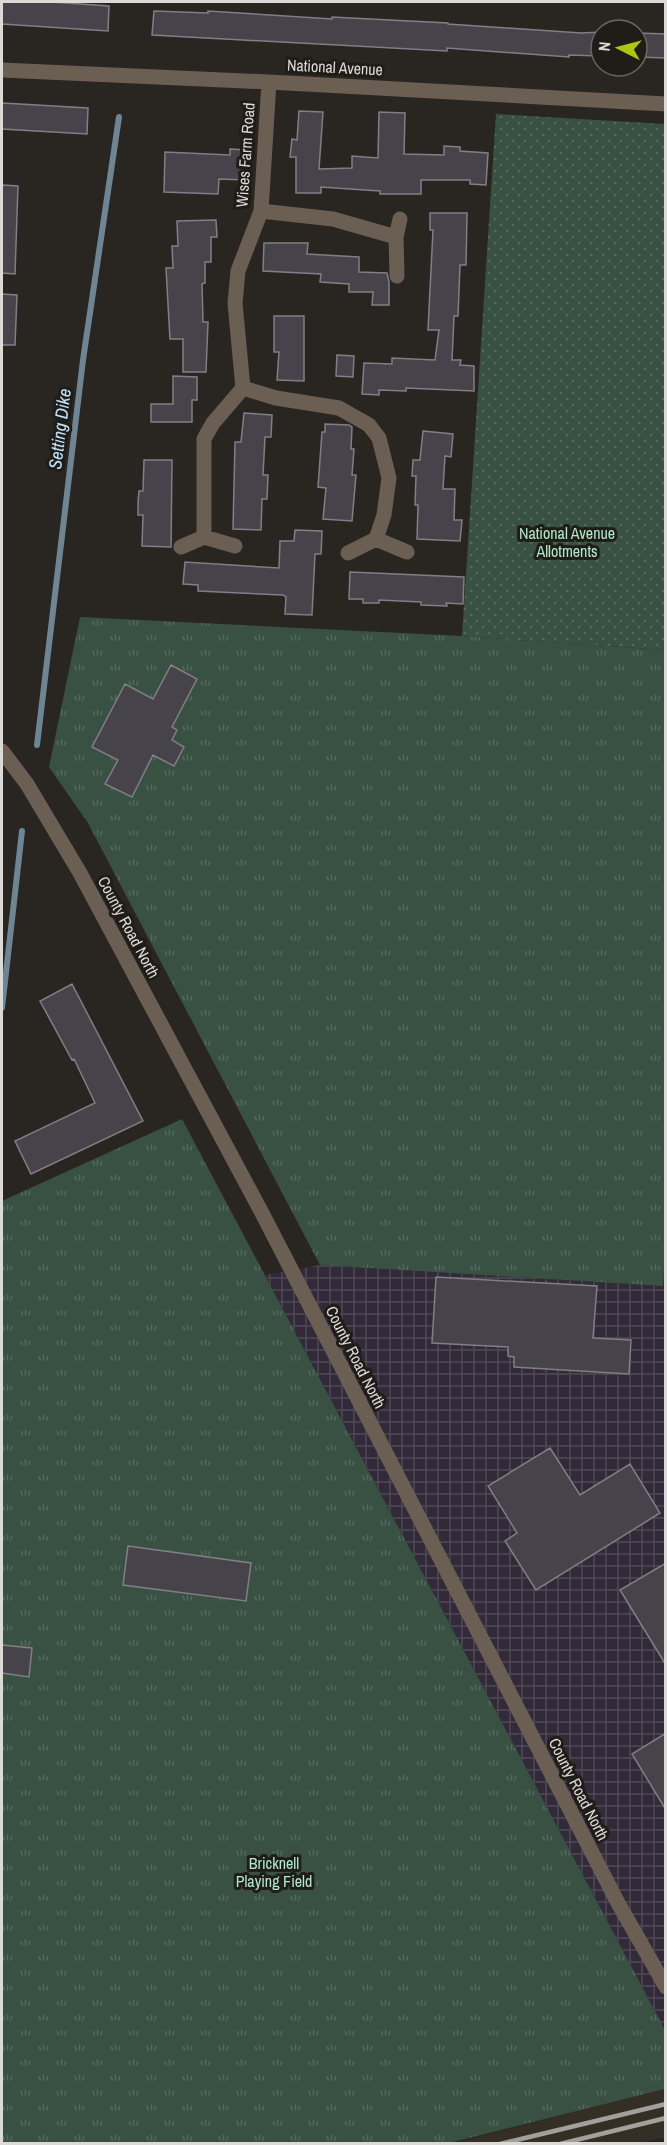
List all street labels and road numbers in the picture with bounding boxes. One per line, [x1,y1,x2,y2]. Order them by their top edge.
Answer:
street label: National Avenue [286,54,384,80]
street label: Wises Farm Road [230,102,260,208]
street label: County Road North [93,872,165,982]
street label: County Road North [321,1302,391,1412]
street label: County Road North [544,1734,614,1844]

